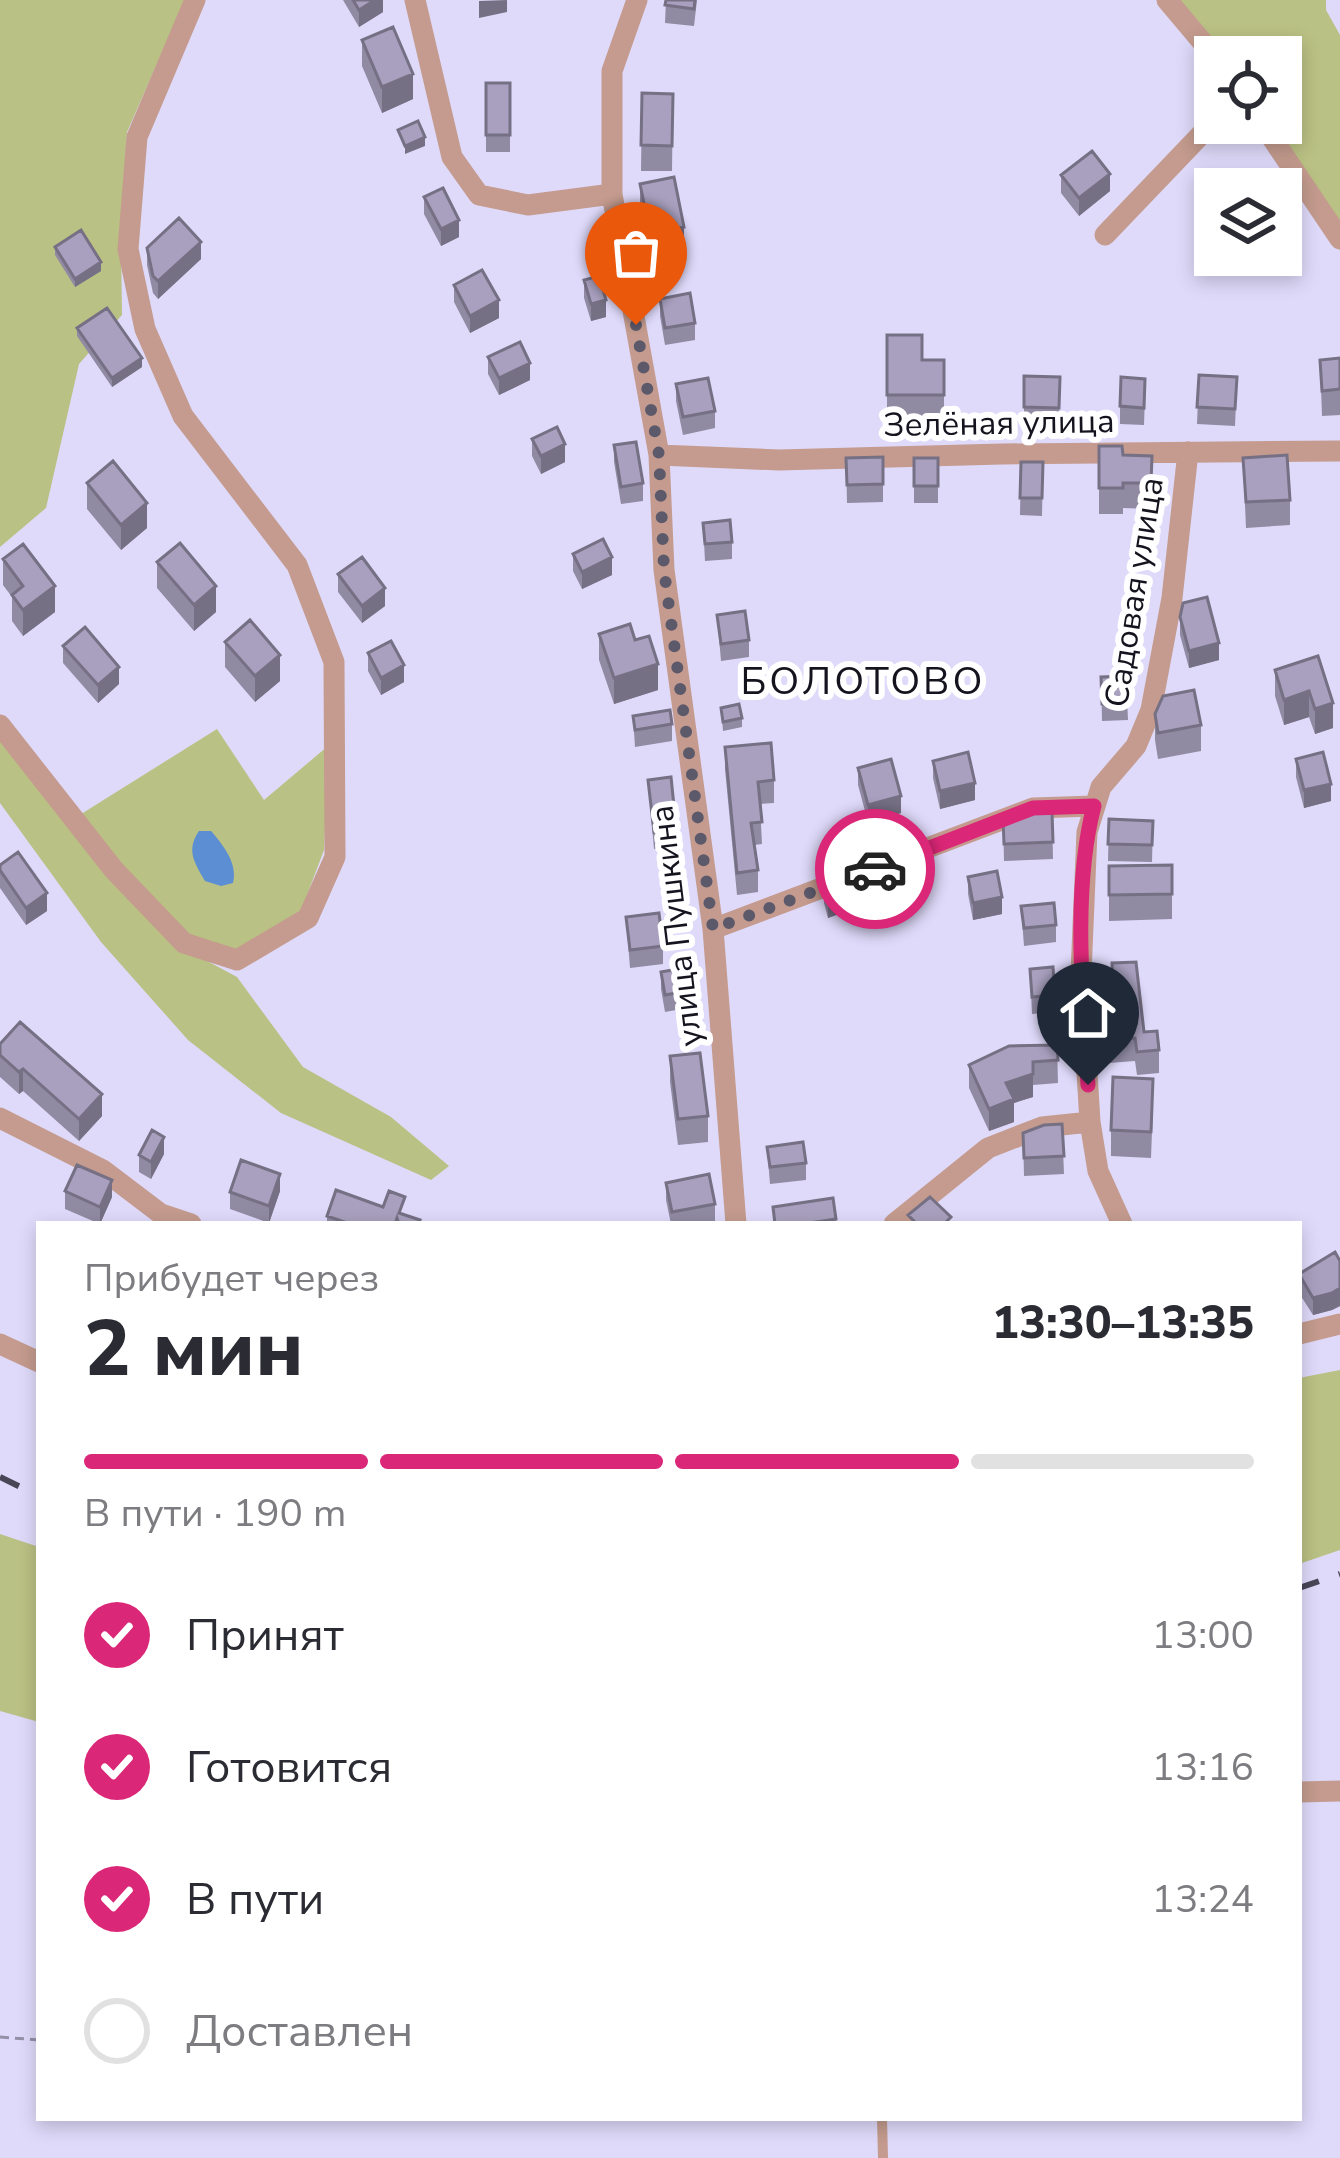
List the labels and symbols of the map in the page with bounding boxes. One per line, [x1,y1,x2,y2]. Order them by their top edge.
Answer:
pin [585,202,687,325]
street label: Зелёная улица [883,399,1115,448]
street label: Садовая улица [1094,474,1175,710]
district label: БОЛОТОВО [741,655,985,708]
street label: улица Пушкина [639,803,714,1049]
courier [815,809,935,929]
pin [1037,962,1139,1085]

